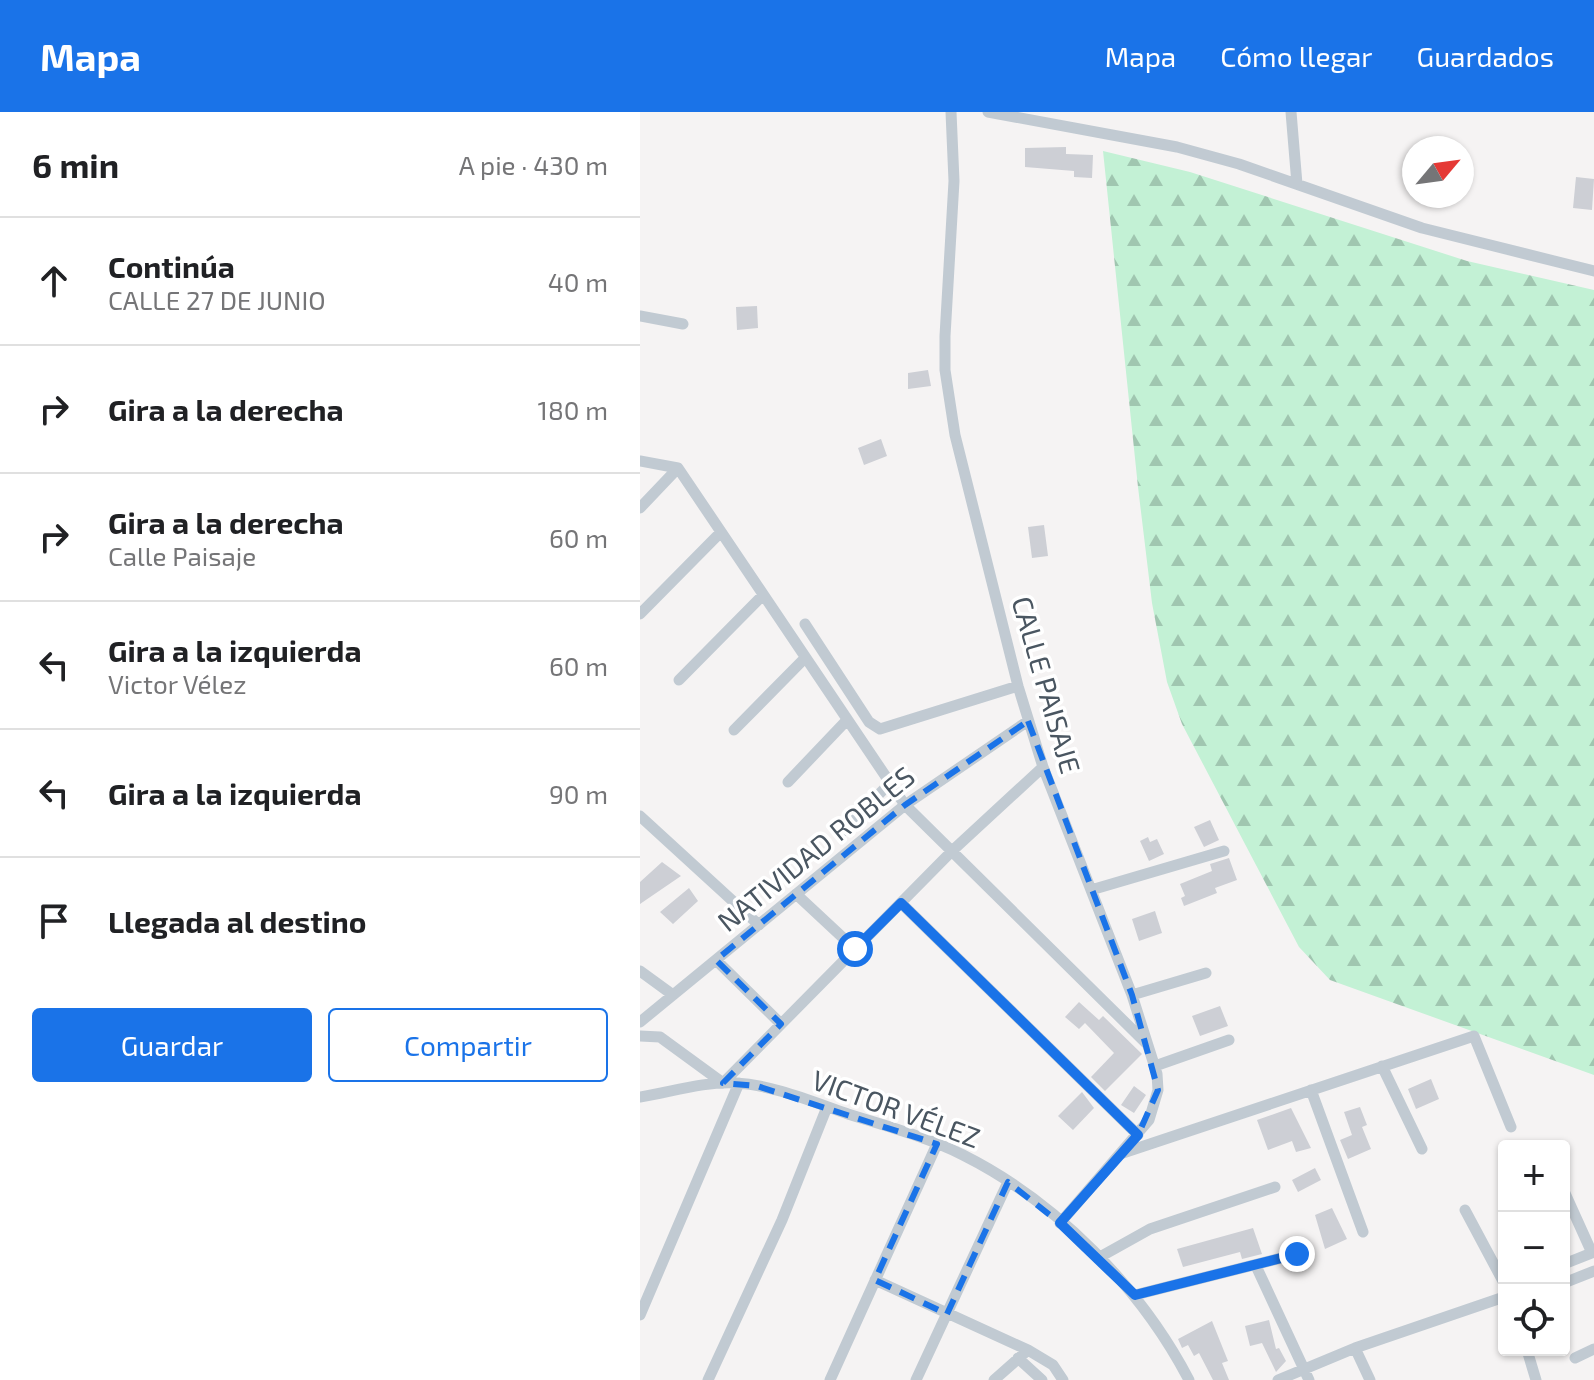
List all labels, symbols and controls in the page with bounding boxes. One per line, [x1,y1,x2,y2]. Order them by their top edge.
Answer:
text: Mapa [40,33,141,79]
text: Mapa [1105,39,1176,73]
text: Cómo llegar [1220,39,1373,73]
text: Guardados [1417,39,1554,73]
north arrow [1402,136,1474,208]
text: 6 min [32,144,119,185]
text: A pie · 430 m [459,149,608,180]
text: Continúa [108,248,235,284]
icon: ahead [32,259,76,303]
text: 40 m [548,266,608,297]
text: CALLE 27 DE JUNIO [108,284,326,315]
icon: right [32,387,76,431]
text: Gira a la derecha [108,391,344,427]
text: 180 m [538,394,608,425]
text: Gira a la derecha [108,504,344,540]
icon: right [32,515,76,559]
text: 60 m [549,522,608,553]
text: Calle Paisaje [108,540,256,571]
street label: CALLE PAISAJE [1005,592,1088,777]
text: Gira a la izquierda [108,632,362,668]
icon: left [32,643,76,687]
text: 60 m [549,650,608,681]
text: Victor Vélez [108,668,246,699]
street label: NATIVIDAD ROBLES [710,758,921,938]
icon: left [32,771,76,815]
text: Gira a la izquierda [108,775,362,811]
text: 90 m [549,778,608,809]
icon: arrive [32,899,76,943]
text: Llegada al destino [108,903,367,939]
route start [837,931,873,967]
button: Guardar [32,1008,312,1082]
button: Compartir [328,1008,608,1082]
street label: VICTOR VÉLEZ [808,1062,985,1154]
map controls [1498,1140,1570,1356]
button: + [1498,1140,1570,1212]
button: − [1498,1212,1570,1284]
route end [1279,1236,1315,1272]
button: locate [1498,1284,1570,1356]

